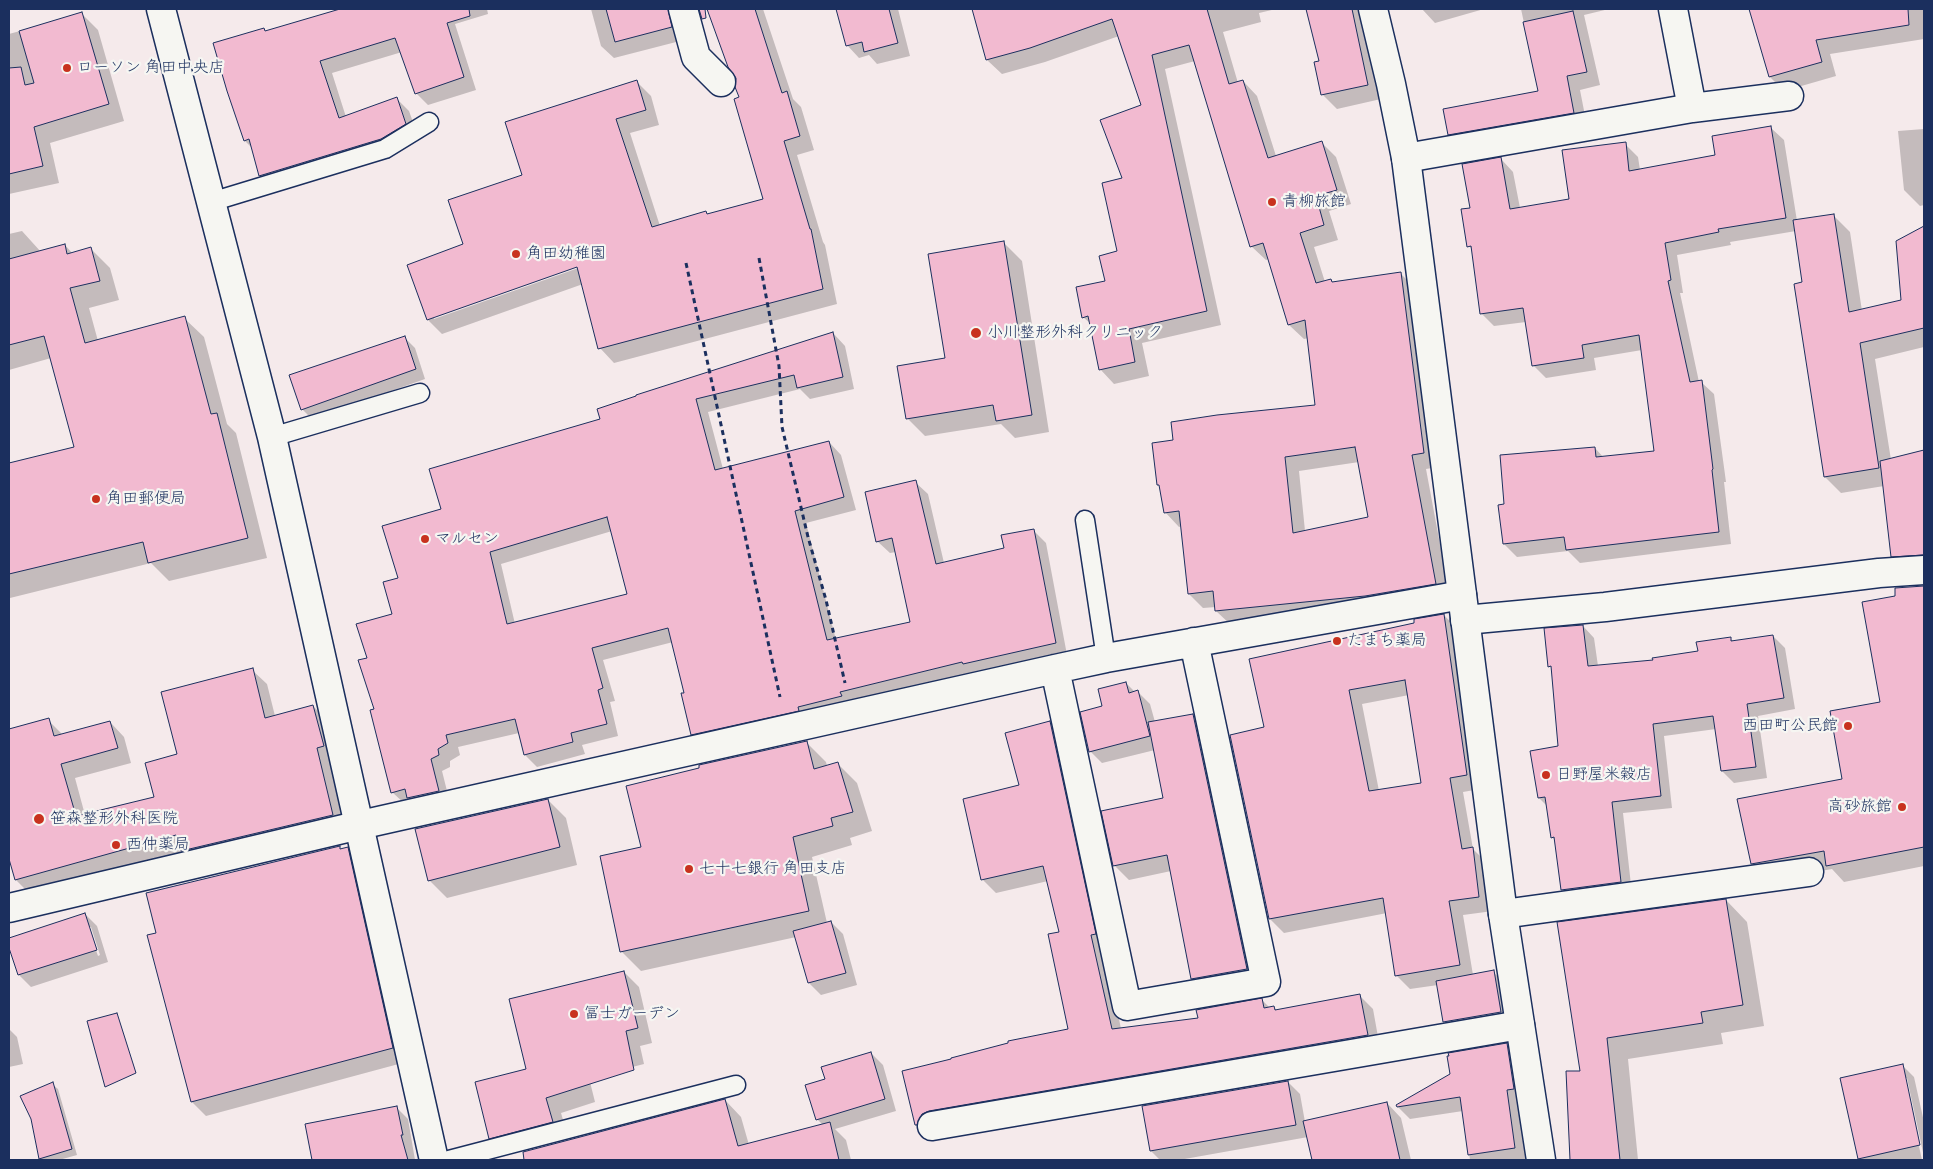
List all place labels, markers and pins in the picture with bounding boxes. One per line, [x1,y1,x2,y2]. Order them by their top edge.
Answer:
place label: ローソン 角田中央店 [77,58,225,78]
marker: ローソン 角田中央店 [61,62,73,74]
place label: 青柳旅館 [1282,192,1346,212]
marker: 青柳旅館 [1266,196,1278,208]
place label: 角田幼稚園 [526,244,606,264]
marker: 角田幼稚園 [510,248,522,260]
place label: 小川整形外科クリニック [987,323,1163,343]
marker: 小川整形外科クリニック [969,326,983,340]
place label: 角田郵便局 [106,489,186,509]
marker: 角田郵便局 [90,493,102,505]
place label: マルセン [435,529,499,549]
marker: マルセン [419,533,431,545]
place label: たまち薬局 [1347,631,1427,651]
marker: たまち薬局 [1331,635,1343,647]
place label: 西田町公民館 [1742,716,1838,736]
marker: 西田町公民館 [1842,720,1854,732]
place label: 日野屋米穀店 [1556,765,1652,785]
marker: 日野屋米穀店 [1540,769,1552,781]
place label: 高砂旅館 [1828,797,1892,817]
marker: 高砂旅館 [1896,801,1908,813]
place label: 笹森整形外科医院 [50,809,178,829]
marker: 笹森整形外科医院 [32,812,46,826]
place label: 西仲薬局 [126,835,190,855]
marker: 西仲薬局 [110,839,122,851]
place label: 七十七銀行 角田支店 [699,859,847,879]
marker: 七十七銀行 角田支店 [683,863,695,875]
place label: 冨士ガーデン [584,1004,680,1024]
marker: 冨士ガーデン [568,1008,580,1020]

